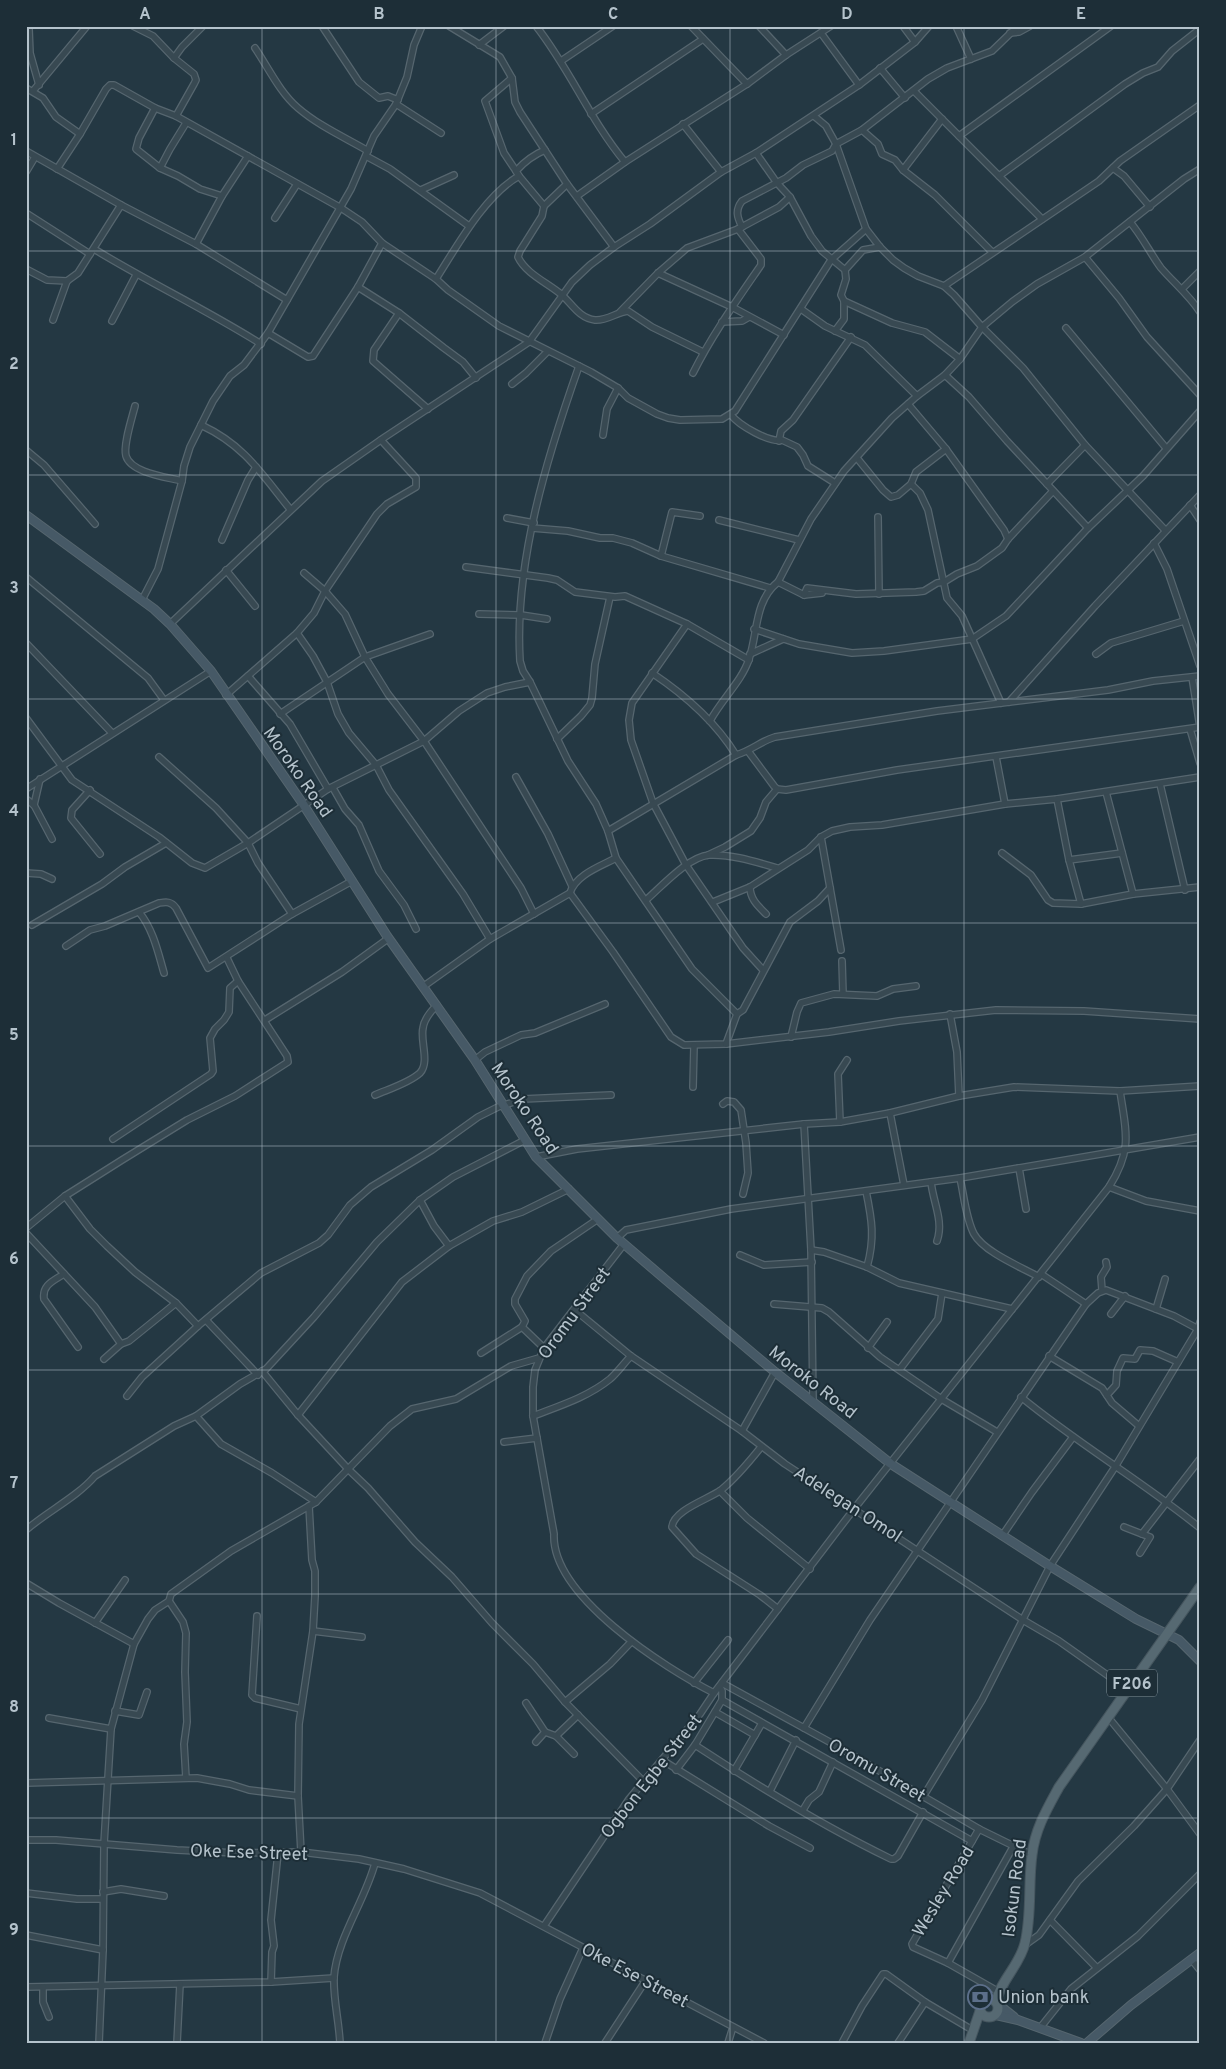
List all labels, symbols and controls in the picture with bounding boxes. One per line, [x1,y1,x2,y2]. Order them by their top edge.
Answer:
text: A [139,5,151,25]
text: B [373,5,385,25]
text: C [608,5,618,25]
text: D [841,5,853,25]
text: E [1076,5,1086,25]
text: 1 [11,131,17,151]
text: 2 [9,355,19,375]
text: 3 [9,579,19,599]
street label: Moroko Road [257,723,337,823]
text: 4 [9,802,19,822]
text: 5 [9,1026,19,1046]
street label: Moroko Road [485,1058,563,1159]
text: 6 [9,1250,19,1270]
street label: Oromu Street [534,1263,617,1365]
street label: Moroko Road [763,1341,861,1425]
street label: Adelegan Omol [789,1462,906,1549]
text: 7 [10,1474,18,1494]
road number: F206 [1107,1670,1157,1696]
text: 8 [9,1698,19,1718]
street label: Ogbon Egbe Street [596,1710,708,1844]
street label: Oromu Street [823,1734,929,1808]
street label: Isokun Road [998,1838,1033,1939]
street label: Oke Ese Street [189,1840,308,1867]
street label: Wesley Road [908,1842,980,1941]
text: 9 [9,1921,19,1941]
street label: Oke Ese Street [577,1938,692,2014]
bank icon: Union bank [967,1984,993,2010]
place label: Union bank [998,1987,1089,2010]

